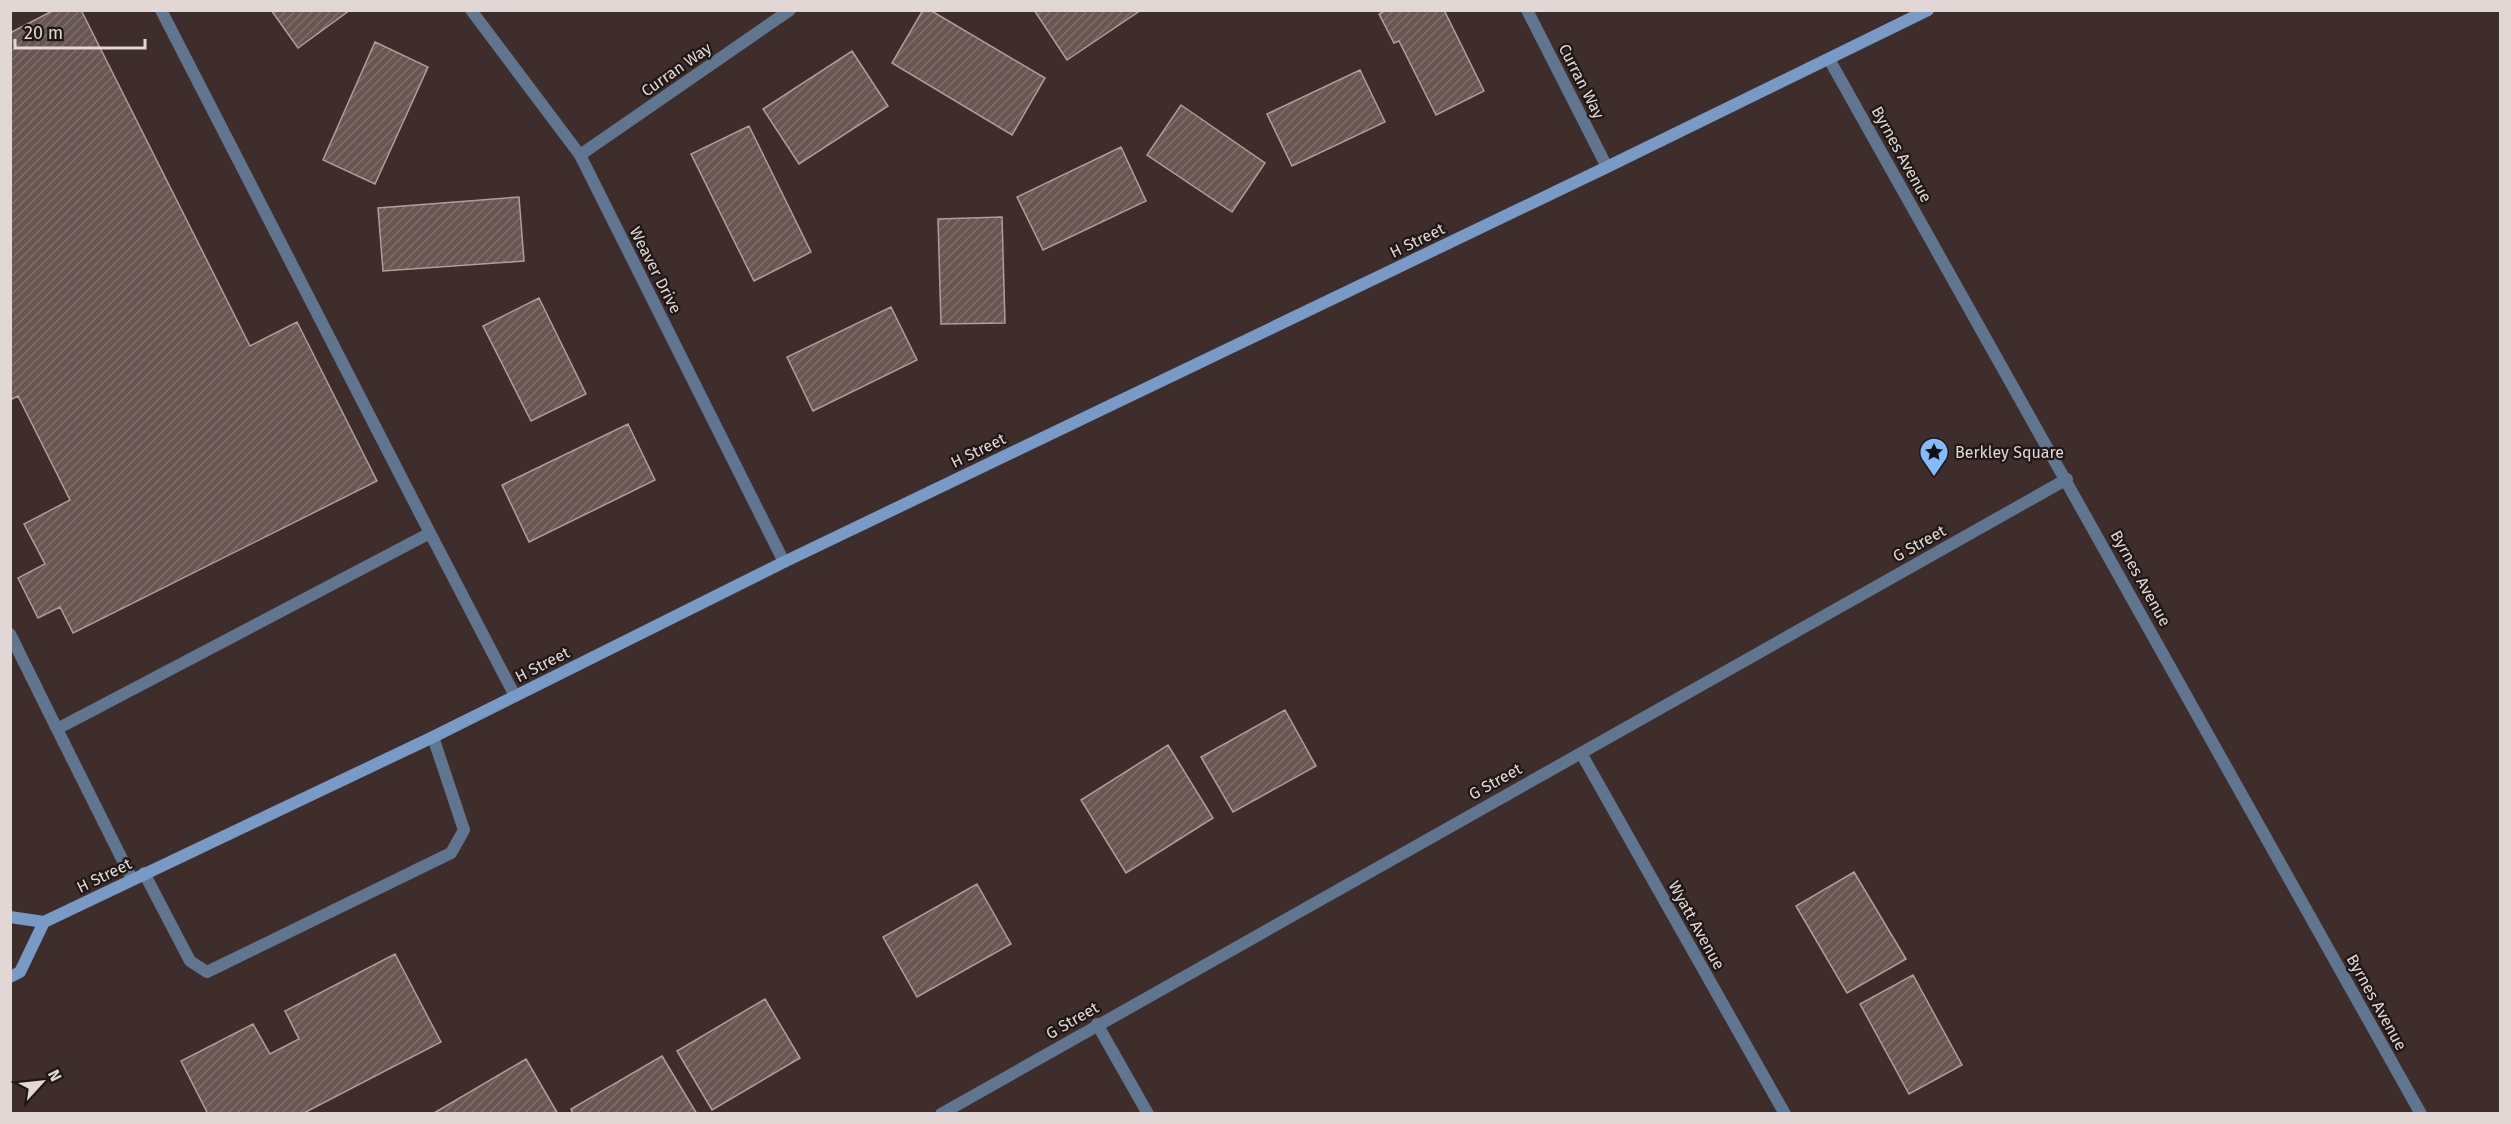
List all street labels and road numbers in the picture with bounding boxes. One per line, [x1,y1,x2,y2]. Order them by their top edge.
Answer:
street label: Curran Way [638,38,715,100]
street label: Curran Way [1555,41,1609,122]
street label: Byrnes Avenue [1867,103,1936,206]
street label: H Street [1387,219,1448,262]
street label: Weaver Drive [626,224,685,317]
street label: H Street [948,429,1009,472]
street label: G Street [1889,521,1949,566]
street label: Byrnes Avenue [2106,527,2175,630]
street label: H Street [512,643,573,686]
street label: G Street [1465,759,1525,804]
street label: H Street [74,854,135,897]
street label: Wyatt Avenue [1664,878,1729,973]
street label: Byrnes Avenue [2342,951,2411,1054]
street label: G Street [1042,998,1102,1043]

